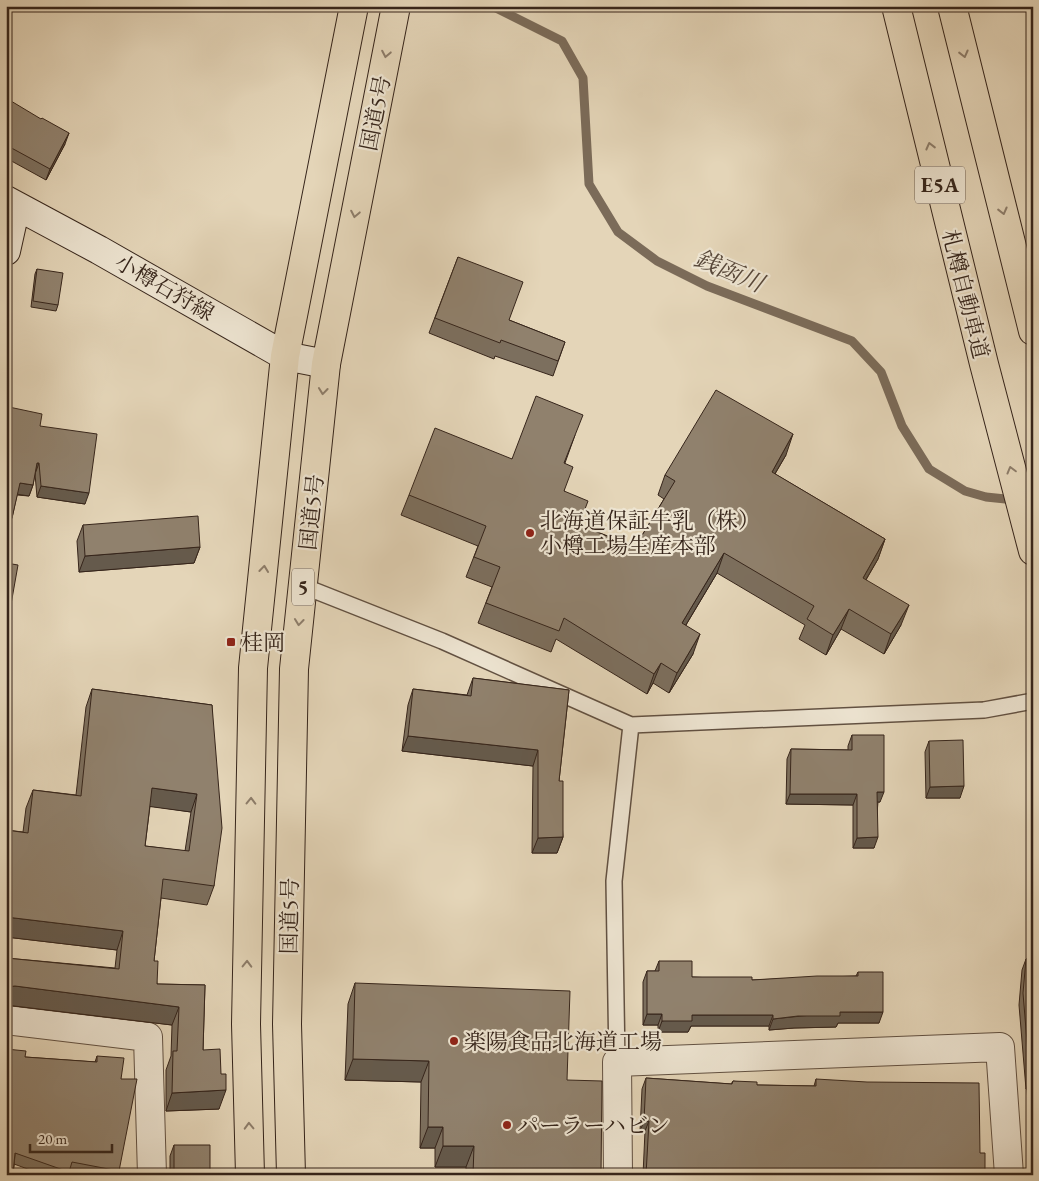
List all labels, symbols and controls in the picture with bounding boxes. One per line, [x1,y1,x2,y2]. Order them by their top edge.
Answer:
one-way arrow [958,49,969,58]
one-way arrow [382,50,392,59]
street label: 国道5号 [354,73,397,153]
one-way arrow [925,142,936,151]
road number: E5A [915,166,965,204]
one-way arrow [997,207,1008,216]
one-way arrow [351,209,361,218]
street label: 札樽自動車道 [935,227,996,362]
water label: 銭函川 [690,242,771,300]
street label: 小樽石狩線 [110,247,220,327]
one-way arrow [318,387,329,395]
one-way arrow [1007,467,1017,475]
street label: 国道5号 [293,472,330,552]
place label: 北海道保証牛乳（株） 小樽工場生産本部 [540,506,760,560]
marker: 北海道保証牛乳（株） 小樽工場生産本部 [524,527,536,539]
one-way arrow [258,565,269,573]
road number: 5 [292,568,314,606]
one-way arrow [294,618,305,626]
place label: 桂岡 [241,628,285,657]
marker: 桂岡 [225,636,237,648]
one-way arrow [246,797,256,804]
street label: 国道5号 [274,877,305,955]
one-way arrow [242,959,253,967]
place label: 楽陽食品北海道工場 [464,1027,662,1056]
marker: 楽陽食品北海道工場 [448,1035,460,1047]
place label: パーラーハビン [517,1111,670,1140]
marker: パーラーハビン [501,1119,513,1131]
scale bar [30,1121,112,1153]
one-way arrow [244,1122,254,1130]
text: 20 m [38,1129,67,1148]

